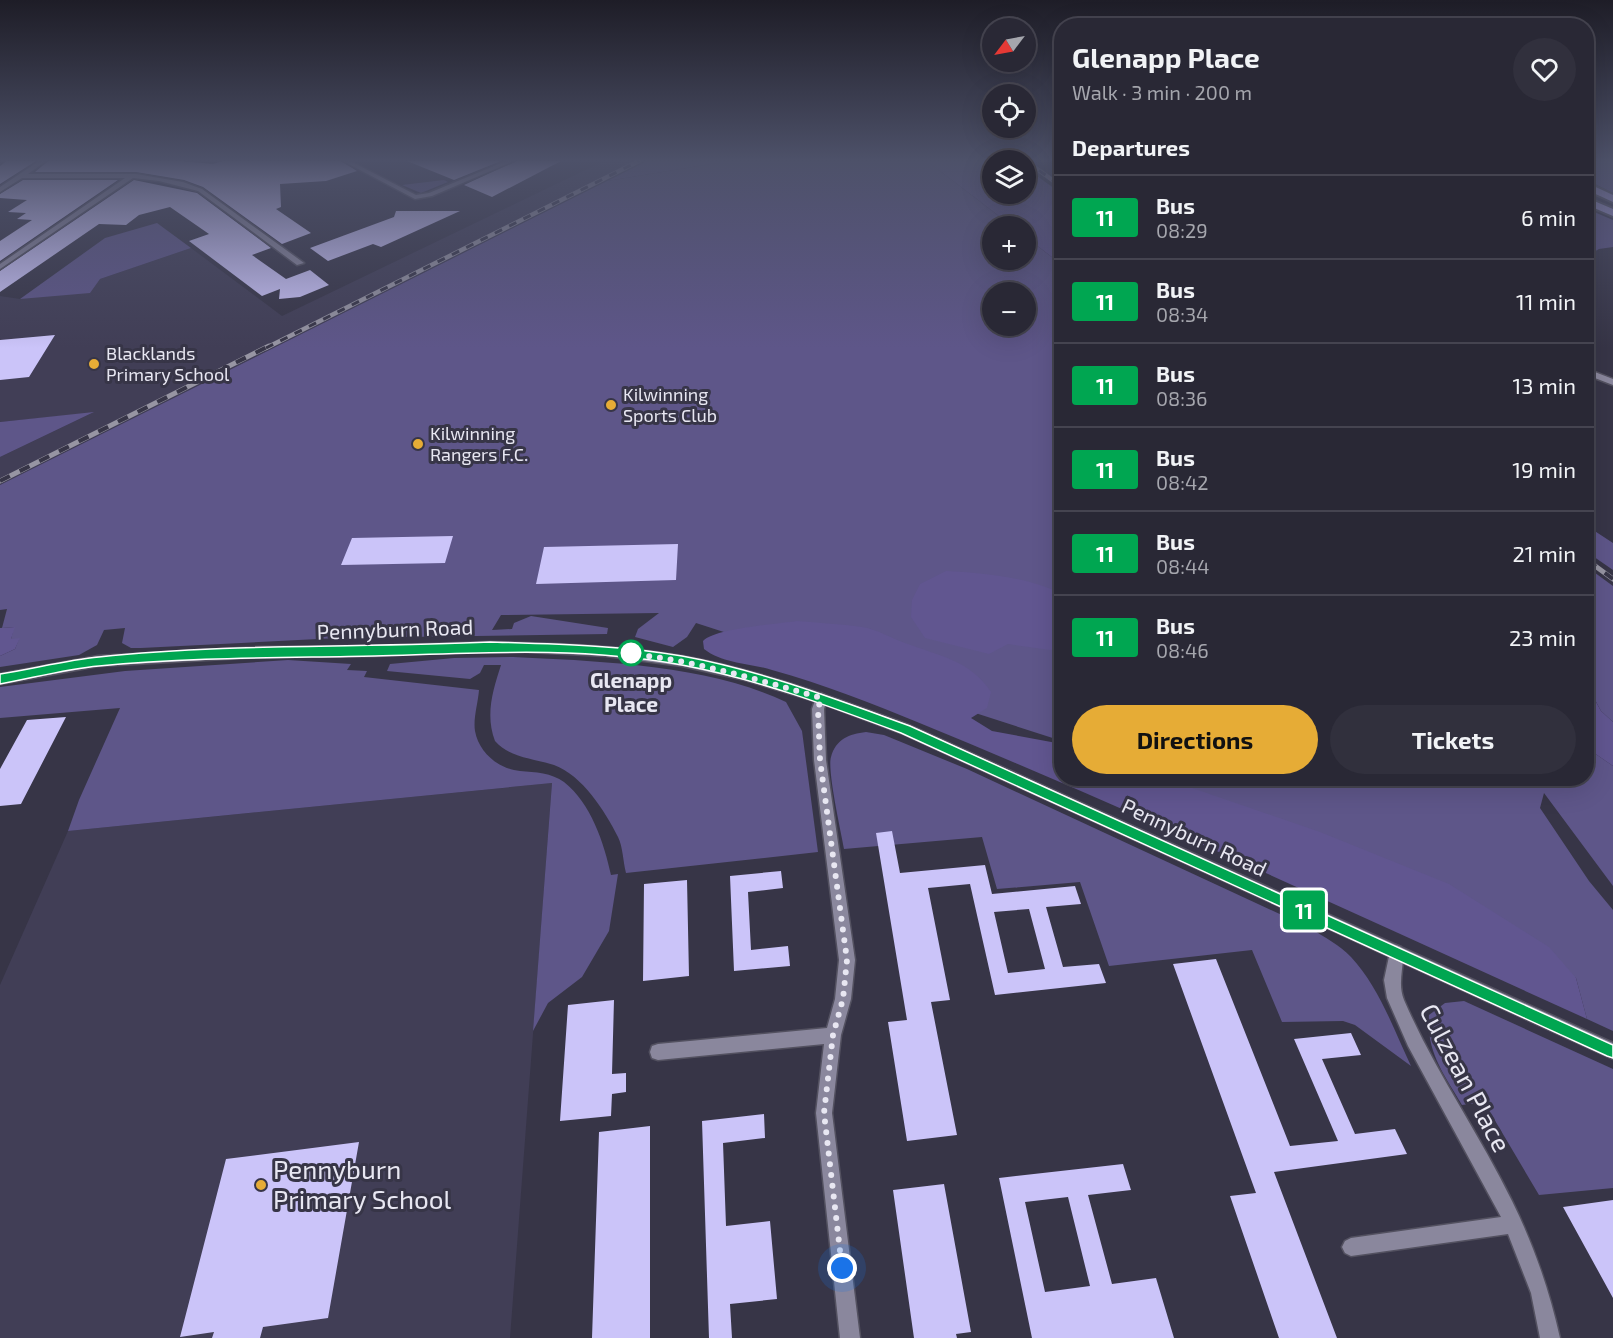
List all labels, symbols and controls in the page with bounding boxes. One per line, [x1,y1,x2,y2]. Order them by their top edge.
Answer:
north arrow [982,18,1036,72]
map controls [982,18,1036,336]
button: heart [1513,38,1576,101]
text: Glenapp Place [1072,40,1260,74]
text: Walk · 3 min · 200 m [1072,80,1252,104]
button: locate [982,84,1036,138]
text: Departures [1072,134,1190,160]
button: layers [982,150,1036,204]
text: Bus [1156,192,1195,218]
text: 6 min [1521,204,1576,230]
text: 11 [1096,205,1114,230]
button: + [982,216,1036,270]
text: 08:29 [1156,218,1208,242]
text: Bus [1156,276,1195,302]
button: − [982,282,1036,336]
text: 11 min [1516,288,1576,314]
text: 11 [1096,289,1114,314]
text: 08:34 [1156,302,1208,326]
place label: Blacklands Primary School [106,342,230,385]
marker: Blacklands Primary School [87,357,101,371]
text: Bus [1156,360,1195,386]
text: 13 min [1513,372,1576,398]
text: 11 [1096,373,1114,398]
place label: Kilwinning Sports Club [623,383,717,426]
text: 08:36 [1156,386,1207,410]
marker: Kilwinning Sports Club [604,398,618,412]
place label: Kilwinning Rangers F.C. [430,422,528,465]
marker: Kilwinning Rangers F.C. [411,437,425,451]
text: Bus [1156,444,1195,470]
text: 19 min [1512,456,1576,482]
text: 11 [1096,457,1114,482]
text: 08:42 [1156,470,1208,494]
text: Bus [1156,528,1195,554]
text: 21 min [1512,540,1576,566]
text: 11 [1096,541,1114,566]
text: 08:44 [1156,554,1210,578]
text: Bus [1156,612,1195,638]
street label: Pennyburn Road [316,613,474,644]
text: 23 min [1509,624,1576,650]
text: 11 [1096,625,1114,650]
text: 08:46 [1156,638,1209,662]
marker: Glenapp Place [618,640,644,666]
place label: Glenapp Place [590,667,672,716]
button: Directions [1072,705,1318,774]
button: Tickets [1330,705,1576,774]
street label: Pennyburn Road [1118,792,1271,881]
line badge: 11 [1277,890,1331,930]
text: 11 [1295,898,1313,923]
street label: Culzean Place [1414,998,1518,1157]
place label: Pennyburn Primary School [273,1153,452,1214]
marker: Pennyburn Primary School [254,1178,268,1192]
your location [827,1253,857,1283]

